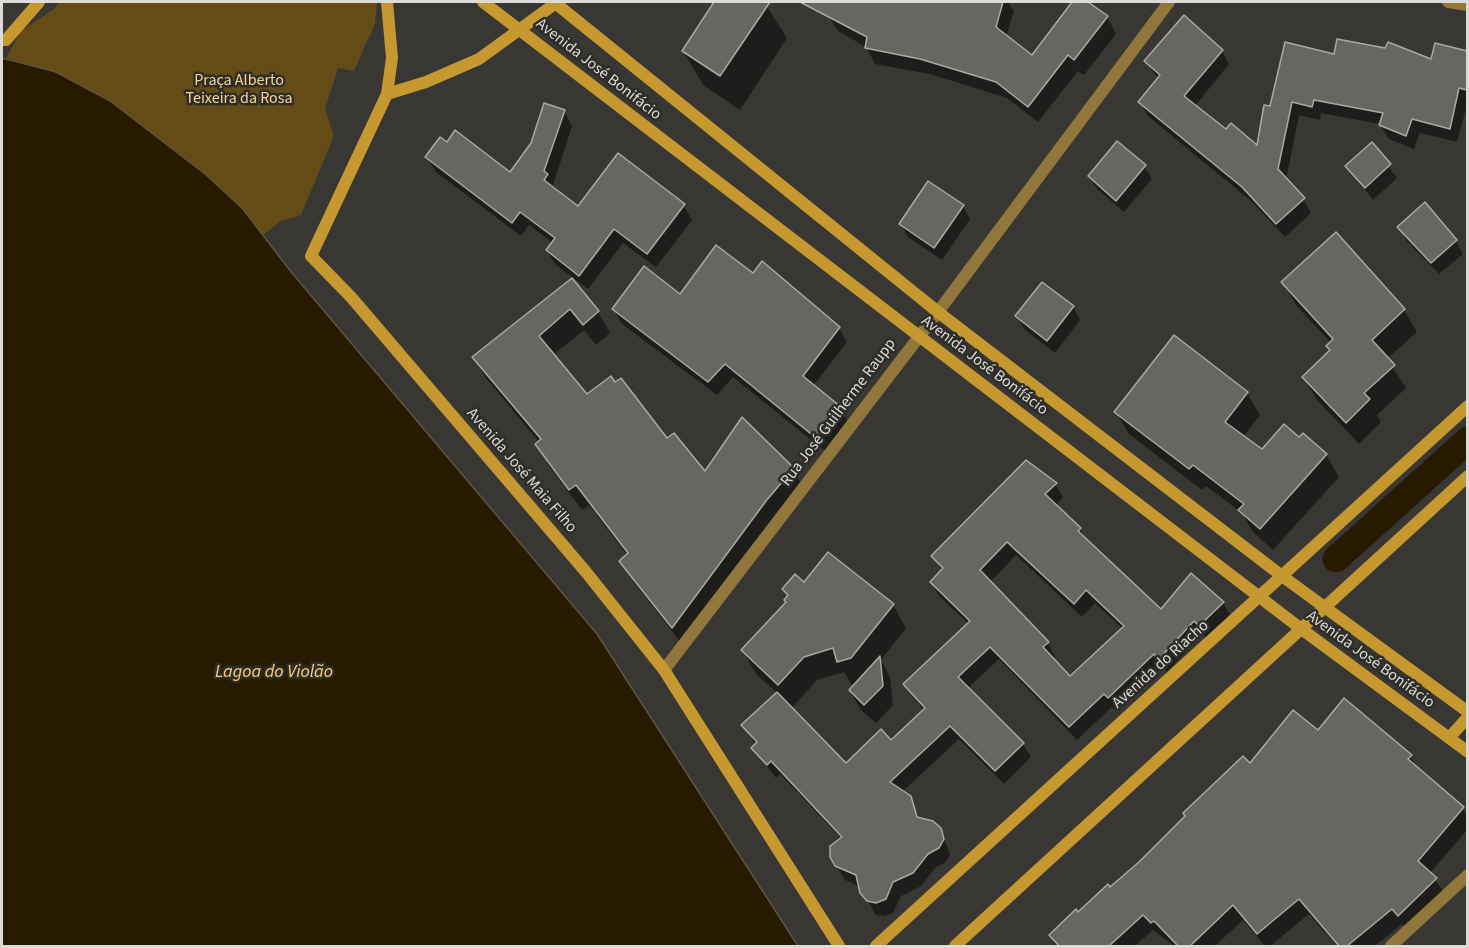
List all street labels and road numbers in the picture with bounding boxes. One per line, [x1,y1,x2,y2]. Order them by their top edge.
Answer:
street label: Avenida José Bonifácio [531,15,665,125]
street label: Avenida José Bonifácio [917,312,1051,420]
street label: Rua José Guilherme Raupp [777,335,901,491]
street label: Avenida José Maia Filho [462,405,580,537]
street label: Avenida José Bonifácio [1302,607,1438,713]
street label: Avenida do Riacho [1109,617,1213,713]

